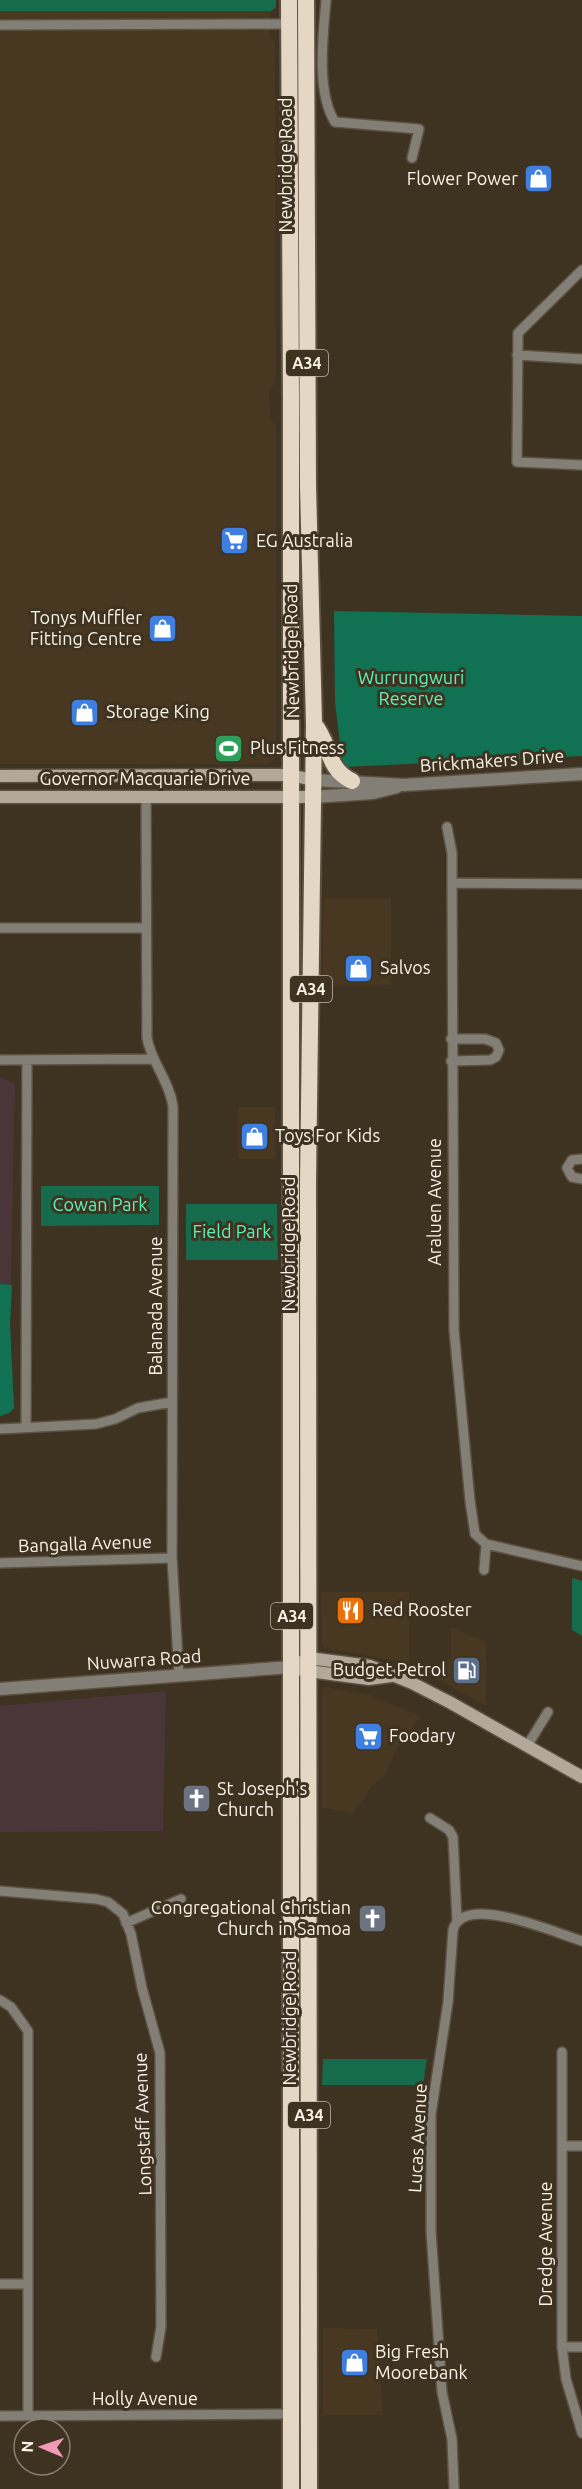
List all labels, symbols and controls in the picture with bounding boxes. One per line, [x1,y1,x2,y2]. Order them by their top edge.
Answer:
street label: Newbridge Road [275,98,295,232]
shop icon: Flower Power [523,163,555,195]
place label: Flower Power [407,168,518,188]
road number: A34 [286,350,328,376]
supermarket icon: EG Australia [219,525,251,557]
place label: EG Australia [256,530,353,550]
street label: Newbridge Road [280,583,302,719]
place label: Tonys Muffler Fitting Centre [30,607,142,648]
shop icon: Tonys Muffler Fitting Centre [147,612,179,644]
park label: Wurrungwuri Reserve [358,667,464,708]
shop icon: Storage King [69,696,101,728]
place label: Storage King [106,701,210,721]
sports icon: Plus Fitness [213,732,245,764]
place label: Plus Fitness [250,737,345,757]
street label: Brickmakers Drive [419,745,565,775]
street label: Governor Macquarie Drive [40,768,250,788]
shop icon: Salvos [343,952,375,984]
place label: Salvos [380,957,431,977]
road number: A34 [290,976,332,1002]
shop icon: Toys For Kids [238,1120,270,1152]
place label: Toys For Kids [275,1125,380,1145]
street label: Araluen Avenue [424,1138,444,1266]
street label: Newbridge Road [278,1177,298,1311]
park label: Cowan Park [53,1194,147,1214]
park label: Field Park [193,1221,271,1241]
street label: Balanada Avenue [145,1237,165,1375]
street label: Bangalla Avenue [18,1531,152,1555]
restaurant icon: Red Rooster [335,1594,367,1626]
place label: Red Rooster [372,1599,472,1619]
road number: A34 [271,1603,313,1629]
street label: Nuwarra Road [86,1645,202,1673]
fuel station icon: Budget Petrol [451,1654,483,1686]
place label: Budget Petrol [333,1659,446,1679]
supermarket icon: Foodary [352,1720,384,1752]
place label: Foodary [389,1725,456,1745]
place label: St Joseph's Church [217,1778,307,1819]
church icon: St Joseph's Church [180,1783,212,1815]
place label: Congregational Christian Church in Samoa [151,1897,351,1938]
church icon: Congregational Christian Church in Samoa [356,1902,388,1934]
street label: Newbridge Road [279,1951,299,2085]
street label: Longstaff Avenue [130,2052,154,2196]
street label: Lucas Avenue [404,2083,430,2193]
road number: A34 [288,2102,330,2128]
street label: Dredge Avenue [535,2181,555,2307]
place label: Big Fresh Moorebank [375,2341,468,2382]
shop icon: Big Fresh Moorebank [338,2346,370,2378]
street label: Holly Avenue [92,2388,198,2408]
north arrow [12,2417,72,2477]
text: N [18,2440,36,2453]

